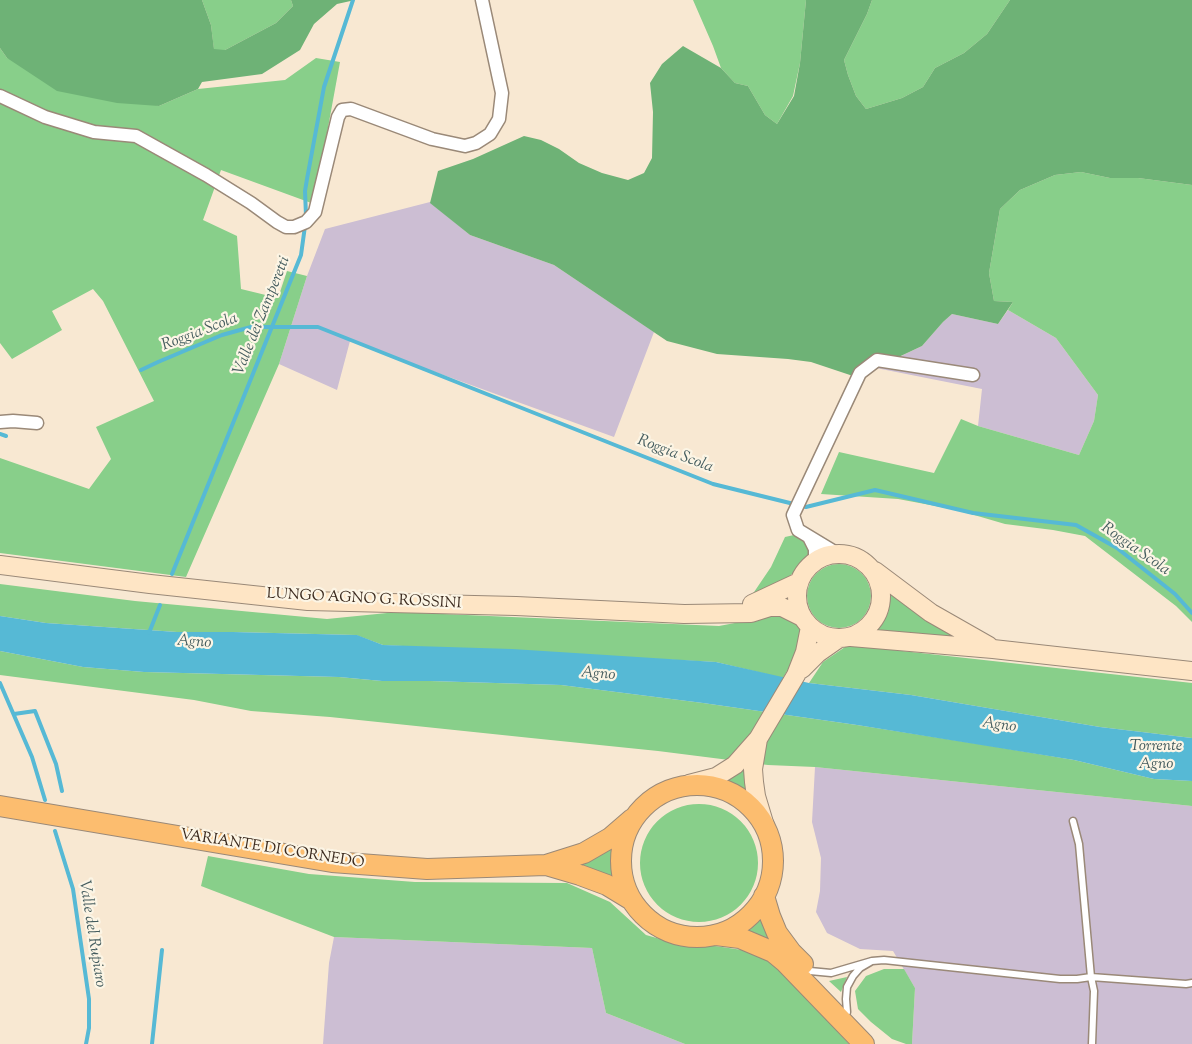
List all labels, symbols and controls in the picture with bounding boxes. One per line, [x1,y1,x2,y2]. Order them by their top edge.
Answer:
water label: Valle dei Zamperetti [230,254,296,378]
water label: Roggia Scola [159,310,241,356]
water label: Roggia Scola [634,432,716,478]
water label: Roggia Scola [1097,519,1173,581]
street label: LUNGO AGNO G. ROSSINI [266,586,462,614]
water label: Agno [176,632,212,654]
water label: Agno [580,664,616,686]
water label: Agno [980,714,1018,738]
water label: Torrente Agno [1130,737,1182,775]
street label: VARIANTE DI CORNEDO [179,827,365,873]
water label: Valle del Rupiaro [73,879,109,989]

